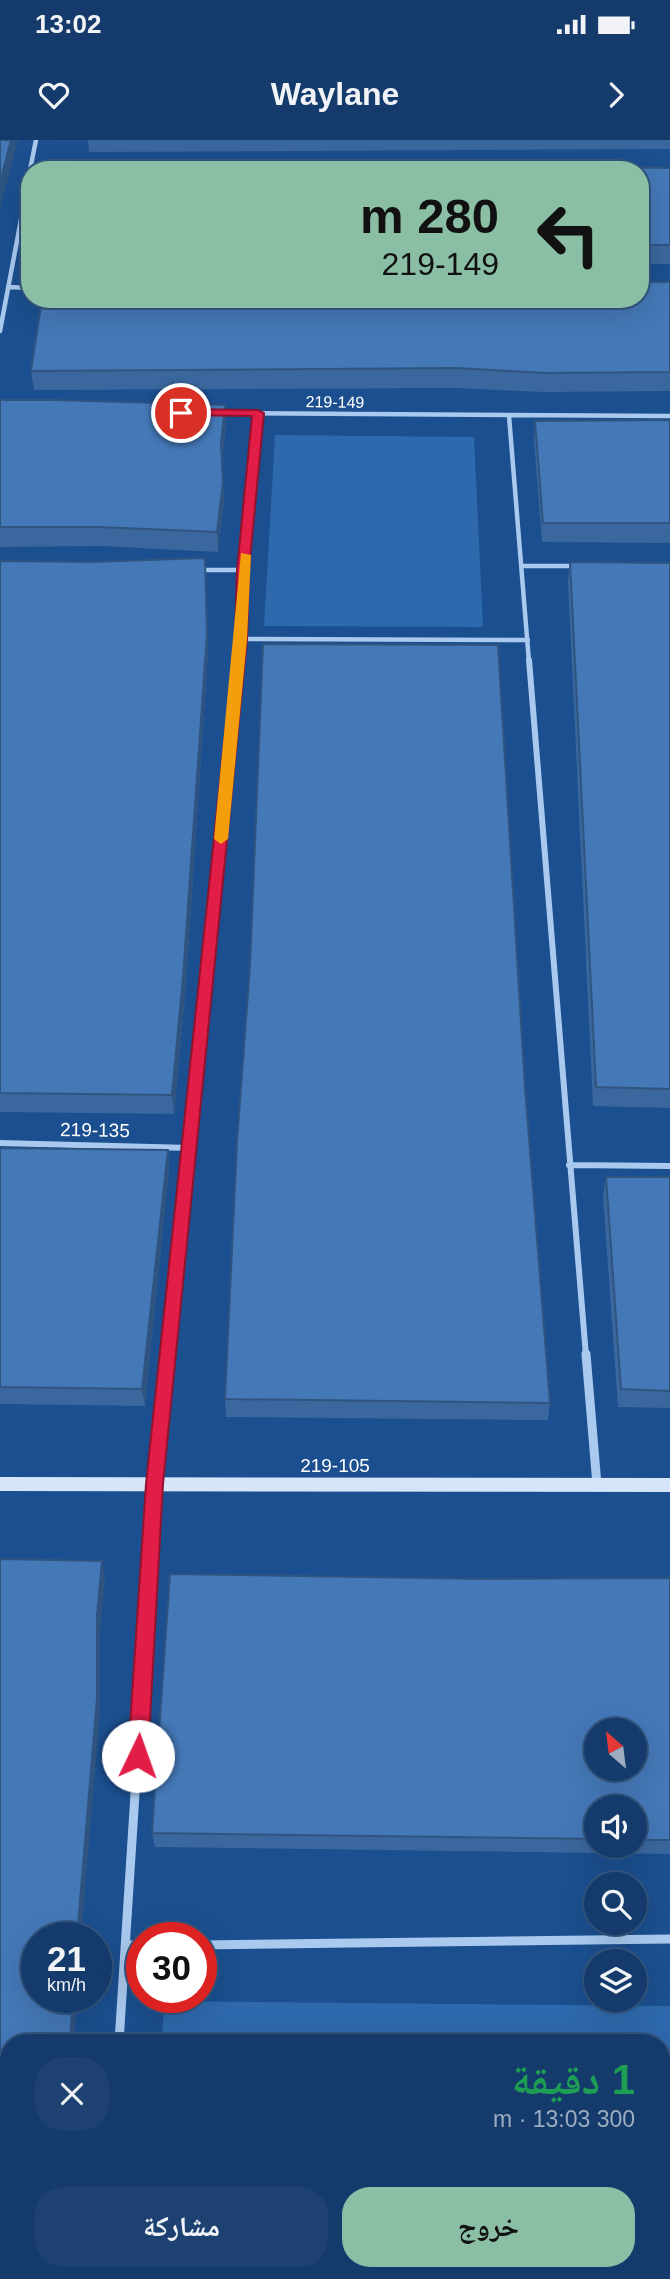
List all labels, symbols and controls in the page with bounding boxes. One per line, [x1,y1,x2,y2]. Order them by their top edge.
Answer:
text: 13:02 [35,9,102,39]
icon: heart [35,76,73,114]
text: Waylane [271,76,399,112]
icon: forward [597,76,635,114]
text: 280 m [360,189,499,243]
icon: left [523,189,614,280]
text: 219-149 [382,246,499,282]
pin [151,383,211,443]
street label: 219-149 [305,393,365,411]
icon: arrive [162,394,200,432]
street label: 219-135 [60,1119,130,1141]
street label: 219-105 [300,1455,370,1476]
north arrow [584,1718,648,1782]
map controls [584,1718,647,2012]
position arrow [101,1719,175,1793]
button: sound [584,1795,647,1858]
button: search [584,1872,647,1935]
speed limit sign: 30 [126,1922,217,2013]
text: 21 [47,1939,86,1978]
button: layers [584,1949,647,2012]
text: km/h [47,1975,86,1995]
text: 1 دقيقة [512,2056,635,2103]
button: close [35,2057,109,2131]
text: 300 m · 13:03 [493,2106,635,2132]
button: مشاركة [35,2187,328,2267]
button: خروج [342,2187,635,2267]

